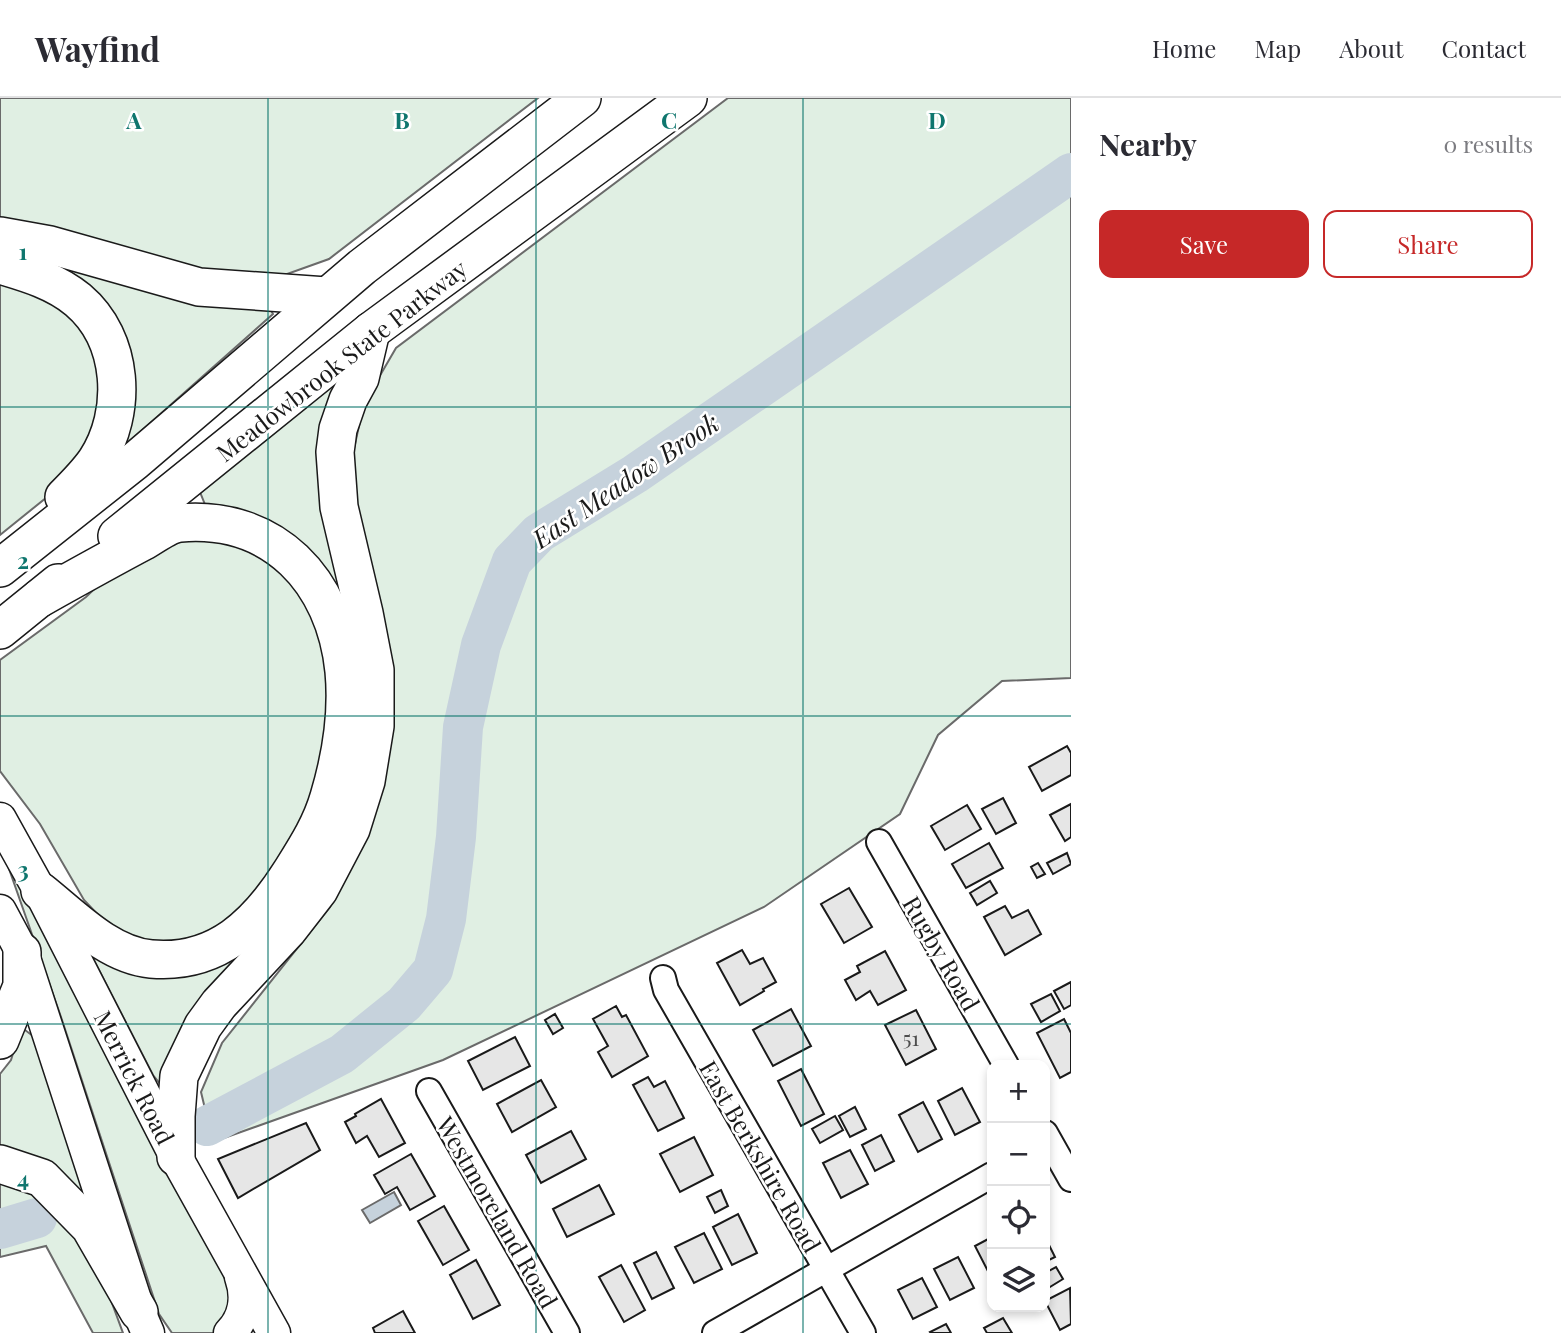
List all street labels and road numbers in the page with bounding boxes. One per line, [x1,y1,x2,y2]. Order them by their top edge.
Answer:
street label: Meadowbrook State Parkway [209,252,473,468]
street label: Rugby Road [896,890,988,1016]
street label: Merrick Road [88,1005,182,1149]
street label: East Berkshire Road [693,1054,829,1258]
street label: Westmoreland Road [430,1110,566,1314]

